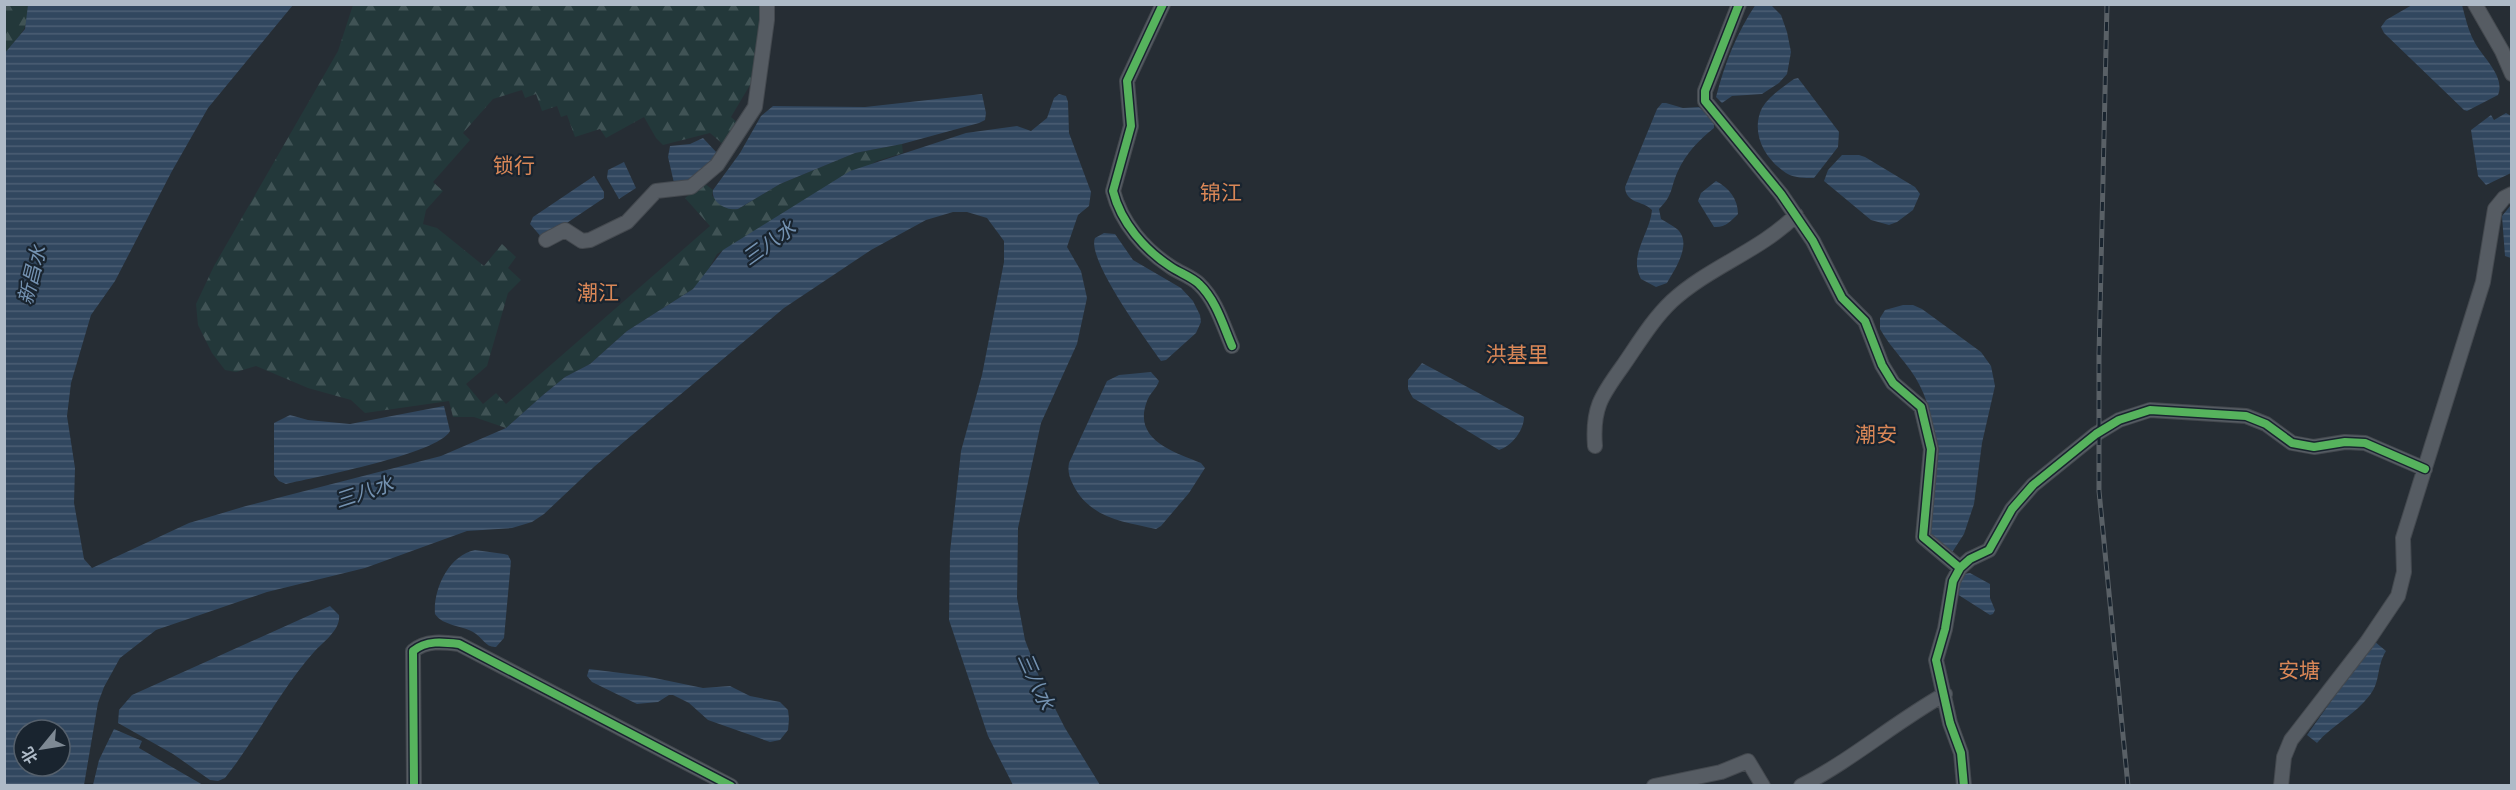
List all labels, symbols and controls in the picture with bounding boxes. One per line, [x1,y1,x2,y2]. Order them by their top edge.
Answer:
district label: 锁行 [493,152,535,179]
district label: 锦江 [1200,179,1242,206]
water label: 三八水 [737,214,802,271]
water label: 新昌水 [12,242,52,307]
district label: 潮江 [577,279,619,306]
district label: 洪基里 [1486,341,1549,368]
district label: 潮安 [1855,421,1897,448]
water label: 三八水 [331,470,397,514]
water label: 三八水 [1012,648,1060,715]
district label: 安塘 [2278,657,2320,684]
north arrow [12,718,72,778]
text: 北 [16,744,42,767]

